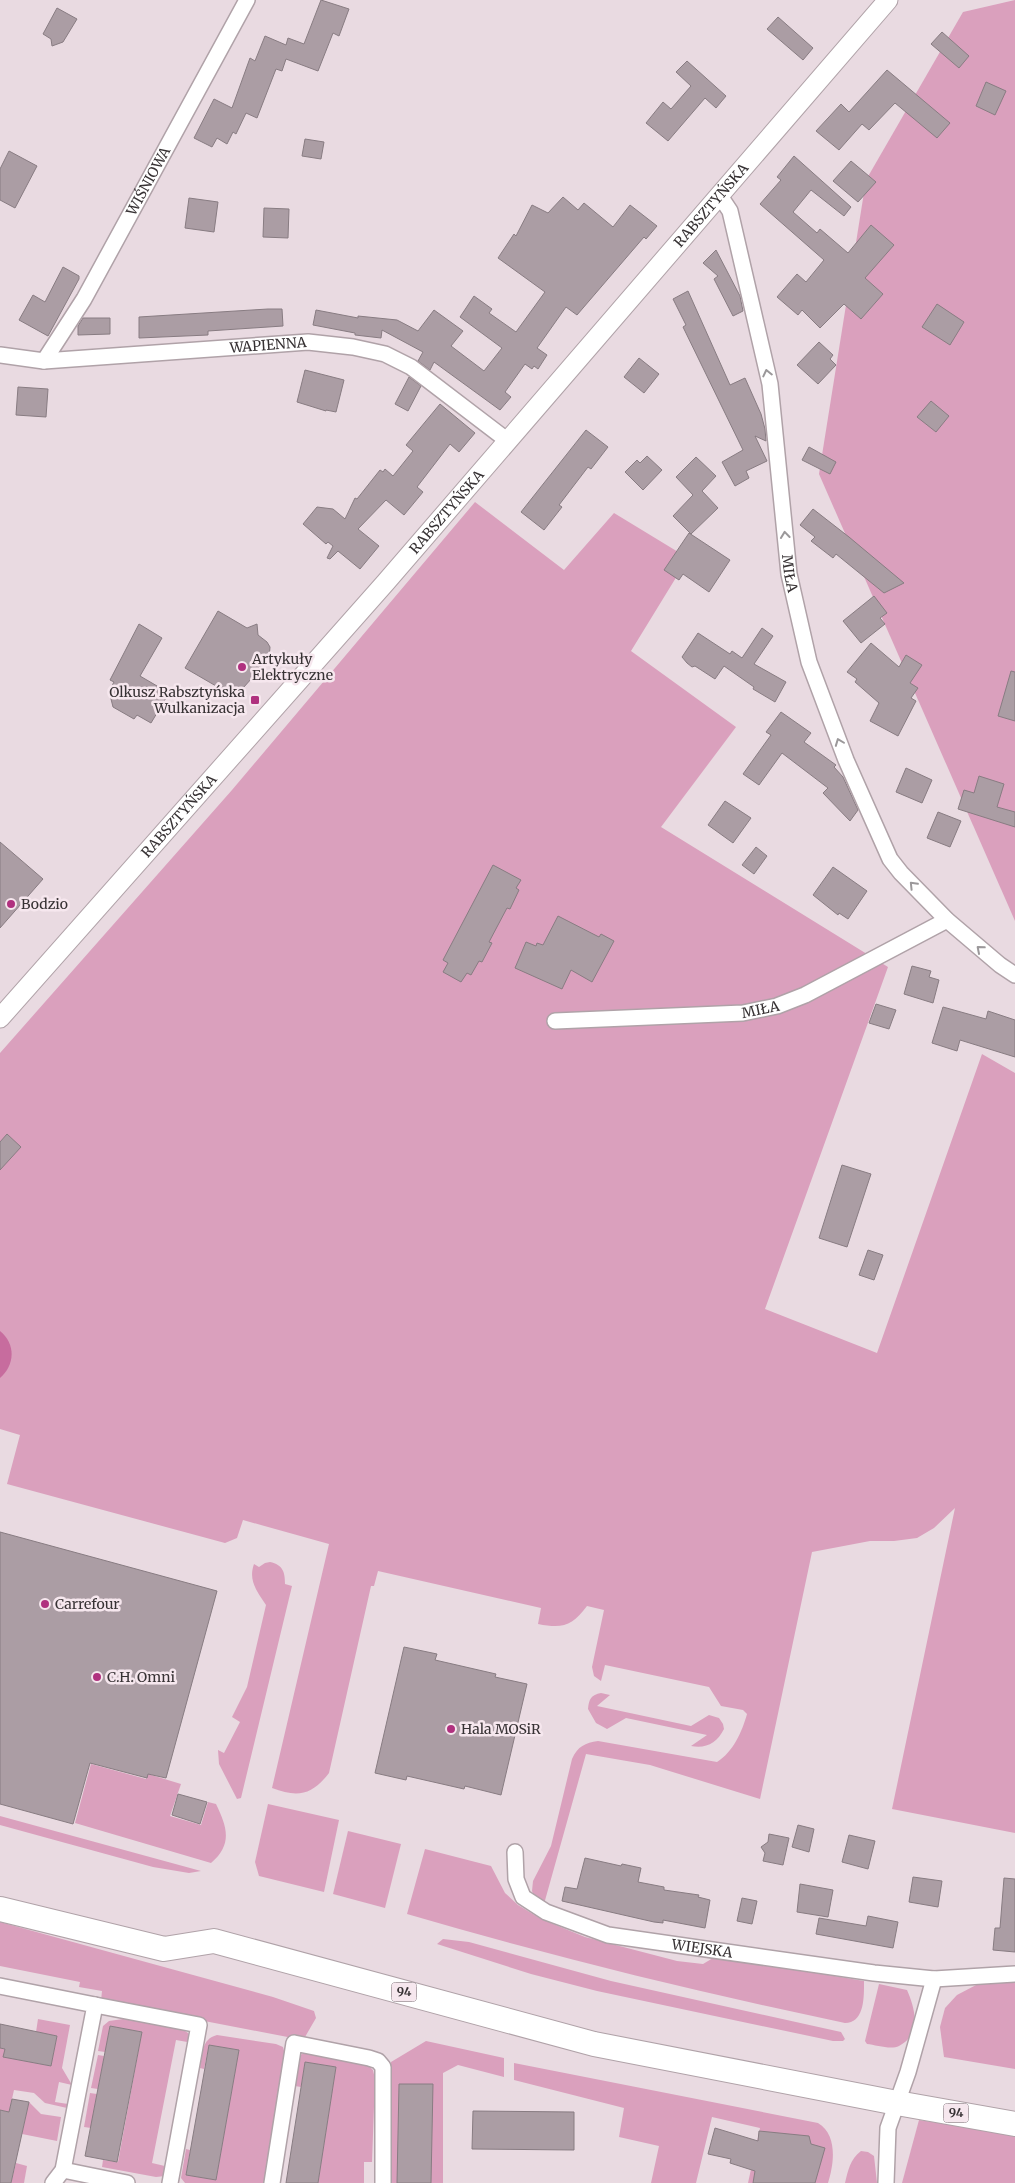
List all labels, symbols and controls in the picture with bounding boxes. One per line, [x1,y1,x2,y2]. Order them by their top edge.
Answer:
street label: WIŚNIOWA [122,143,174,220]
street label: RABSZTYŃSKA [670,159,752,251]
street label: WAPIENNA [228,333,307,357]
one-way arrow [763,369,773,378]
street label: RABSZTYŃSKA [405,466,488,558]
one-way arrow [780,531,791,539]
street label: MIŁA [778,554,802,594]
place label: Artykuły Elektryczne [251,650,333,684]
marker: Artykuły Elektryczne [236,661,248,673]
place label: Olkusz Rabsztyńska Wulkanizacja [109,683,245,717]
marker: Olkusz Rabsztyńska Wulkanizacja [249,694,261,706]
one-way arrow [835,738,845,747]
street label: RABSZTYŃSKA [137,770,221,861]
one-way arrow [910,882,919,891]
place label: Bodzio [21,895,68,913]
marker: Bodzio [5,898,17,910]
one-way arrow [977,946,986,954]
street label: MIŁA [740,997,781,1022]
place label: Carrefour [55,1595,120,1613]
marker: Carrefour [39,1598,51,1610]
place label: C.H. Omni [107,1668,175,1686]
marker: C.H. Omni [91,1671,103,1683]
place label: Hala MOSiR [461,1720,541,1738]
marker: Hala MOSiR [445,1723,457,1735]
street label: WIEJSKA [669,1935,734,1962]
road number: 94 [392,1982,416,2001]
road number: 94 [944,2104,968,2122]

